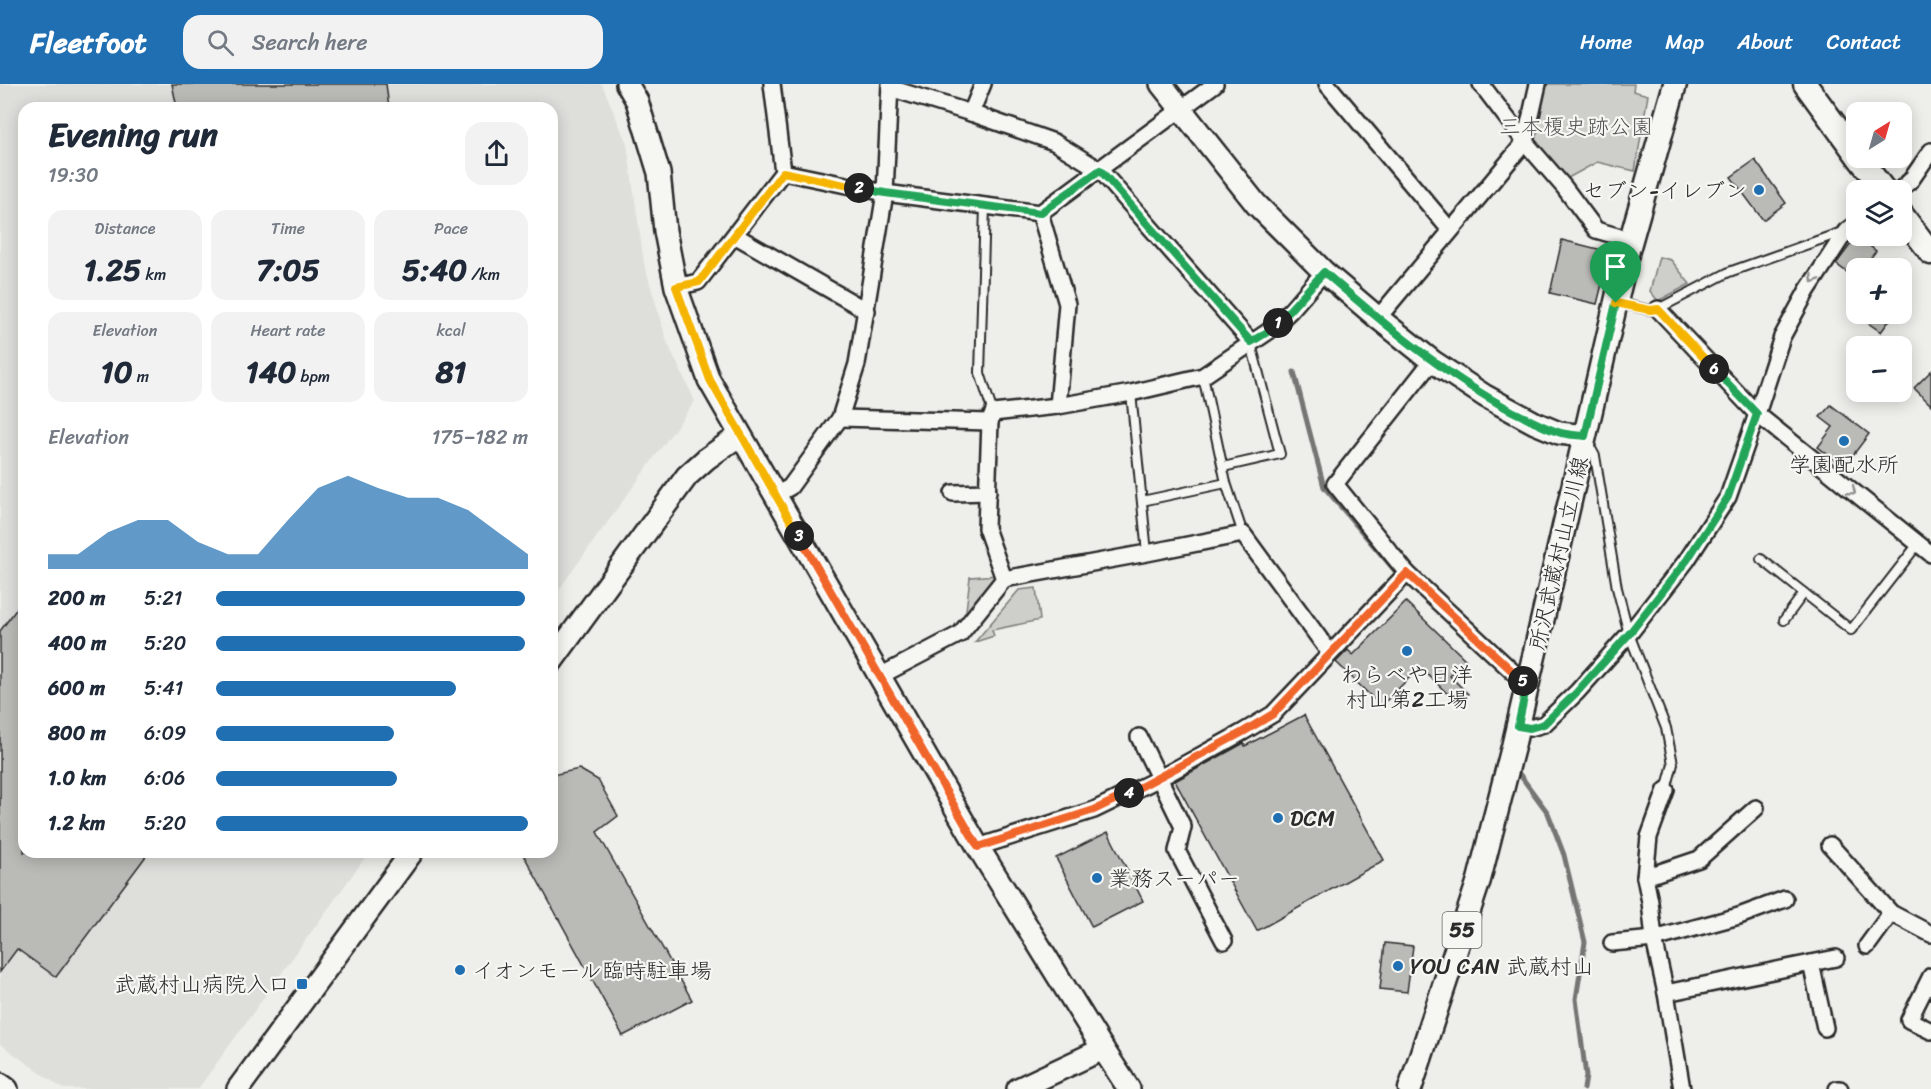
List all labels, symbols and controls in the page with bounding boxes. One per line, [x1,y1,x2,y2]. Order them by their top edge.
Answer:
search box [183,15,603,69]
text: Fleetfoot [30,18,147,67]
text: Search here [252,23,368,62]
text: Home [1580,23,1632,61]
text: Map [1665,23,1704,61]
text: About [1737,23,1794,61]
text: Contact [1827,23,1901,61]
icon: search [204,26,237,59]
north arrow [1846,102,1912,168]
map controls [1846,102,1912,402]
text: Evening run [48,106,218,164]
park label: 三本榎史跡公園 [1499,107,1653,146]
button: share [465,122,528,185]
text: 19:30 [48,158,99,193]
place label: セブン-イレブン [1583,171,1747,210]
pin: 2 [844,173,874,203]
text: 2 [854,173,864,202]
button: layers [1846,180,1912,246]
marker: セブン-イレブン [1752,183,1766,197]
text: Distance [95,214,155,243]
text: Time [271,214,305,243]
text: Pace [434,214,468,243]
pin [1590,241,1641,303]
text: 1.25 [84,243,141,297]
text: 7:05 [256,243,320,297]
text: 5:40 [402,243,467,297]
icon: arrive [1599,250,1632,283]
button: + [1846,258,1912,324]
text: km [141,260,166,289]
text: /km [467,260,500,289]
one-way arrow [1810,273,1821,284]
pin: 1 [1263,308,1293,338]
text: 1 [1275,308,1281,337]
text: Elevation [93,316,157,345]
text: Heart rate [250,316,326,345]
text: kcal [436,316,466,345]
button: − [1846,336,1912,402]
text: 10 [101,345,133,399]
text: 140 [246,345,296,399]
text: 81 [436,345,466,399]
pin: 6 [1699,354,1729,384]
text: 6 [1709,354,1719,383]
text: m [133,362,149,391]
text: bpm [296,362,330,391]
text: Elevation [48,420,129,455]
text: 175–182 m [432,420,528,455]
marker: 学園配水所 [1837,434,1851,448]
place label: 学園配水所 [1789,445,1899,484]
street label: 所沢武蔵村山立川線 [1517,452,1600,654]
one-way arrow [1845,483,1856,494]
pin: 3 [784,521,814,551]
text: 3 [795,521,803,550]
text: 200 m [48,581,105,616]
text: 5:21 [144,581,182,616]
text: 400 m [48,626,106,661]
text: 5:20 [144,626,186,661]
marker: わらべや日洋 村山第2工場 [1400,644,1414,658]
place label: わらべや日洋 村山第2工場 [1341,655,1473,719]
pin: 5 [1508,666,1538,696]
text: 5 [1518,666,1528,695]
text: 600 m [48,671,105,706]
text: 5:41 [144,671,183,706]
text: 800 m [48,716,106,751]
text: 6:09 [144,716,186,751]
text: 1.0 km [48,761,106,796]
text: 6:06 [144,761,185,796]
pin: 4 [1114,778,1144,808]
text: 4 [1124,778,1134,807]
place label: DCM [1290,799,1335,838]
text: 1.2 km [48,806,105,841]
text: 5:20 [144,806,186,841]
marker: DCM [1271,811,1285,825]
place label: 業務スーパー [1109,859,1240,898]
marker: 業務スーパー [1090,871,1104,885]
road number: 55 [1442,912,1482,948]
place label: YOU CAN 武蔵村山 [1410,947,1594,986]
place label: イオンモール臨時駐車場 [472,951,712,990]
marker: YOU CAN 武蔵村山 [1391,959,1405,973]
marker: イオンモール臨時駐車場 [453,963,467,977]
place label: 武蔵村山病院入口 [114,965,290,1004]
marker: 武蔵村山病院入口 [295,977,309,991]

